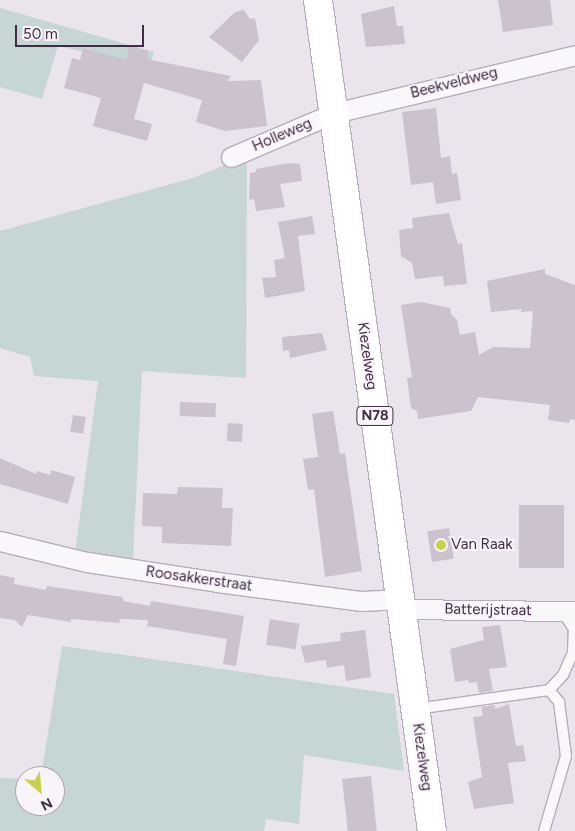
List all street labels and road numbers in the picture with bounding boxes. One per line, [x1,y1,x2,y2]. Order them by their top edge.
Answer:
street label: Beekveldweg [408,63,500,103]
street label: Holleweg [249,114,315,156]
street label: Kiezelweg [353,321,381,391]
road number: N78 [356,404,394,428]
street label: Roosakkerstraat [144,563,254,595]
street label: Batterijstraat [444,600,532,620]
street label: Kiezelweg [408,722,436,792]

